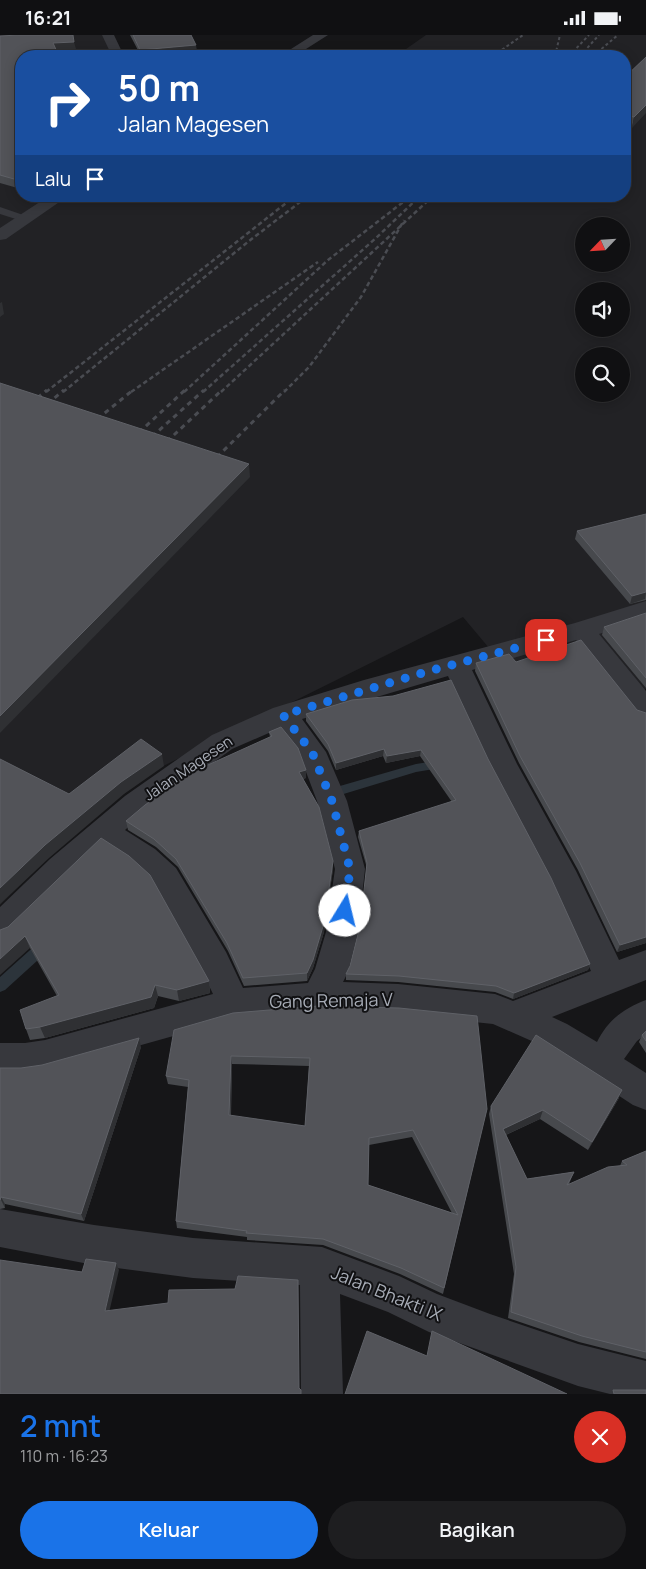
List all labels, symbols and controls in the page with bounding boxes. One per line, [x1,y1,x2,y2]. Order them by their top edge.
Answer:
text: 16:21 [25,5,71,31]
text: 50 m [118,64,200,112]
icon: right [35,70,100,135]
text: Jalan Magesen [118,109,269,139]
icon: arrive [81,165,109,193]
text: Lalu [35,166,71,192]
north arrow [575,217,630,273]
map controls [575,217,630,402]
button: sound [575,282,630,337]
button: search [575,347,630,402]
pin [525,619,567,661]
icon: arrive [532,626,560,654]
street label: Jalan Magesen [139,730,237,805]
position arrow [318,884,370,936]
street label: Gang Remaja V [269,987,393,1013]
street label: Jalan Bhakti IX [328,1260,446,1326]
text: 2 mnt [20,1405,101,1446]
button: close [574,1411,626,1463]
text: 110 m · 16:23 [20,1445,108,1467]
button: Keluar [20,1501,318,1559]
button: Bagikan [328,1501,626,1559]

